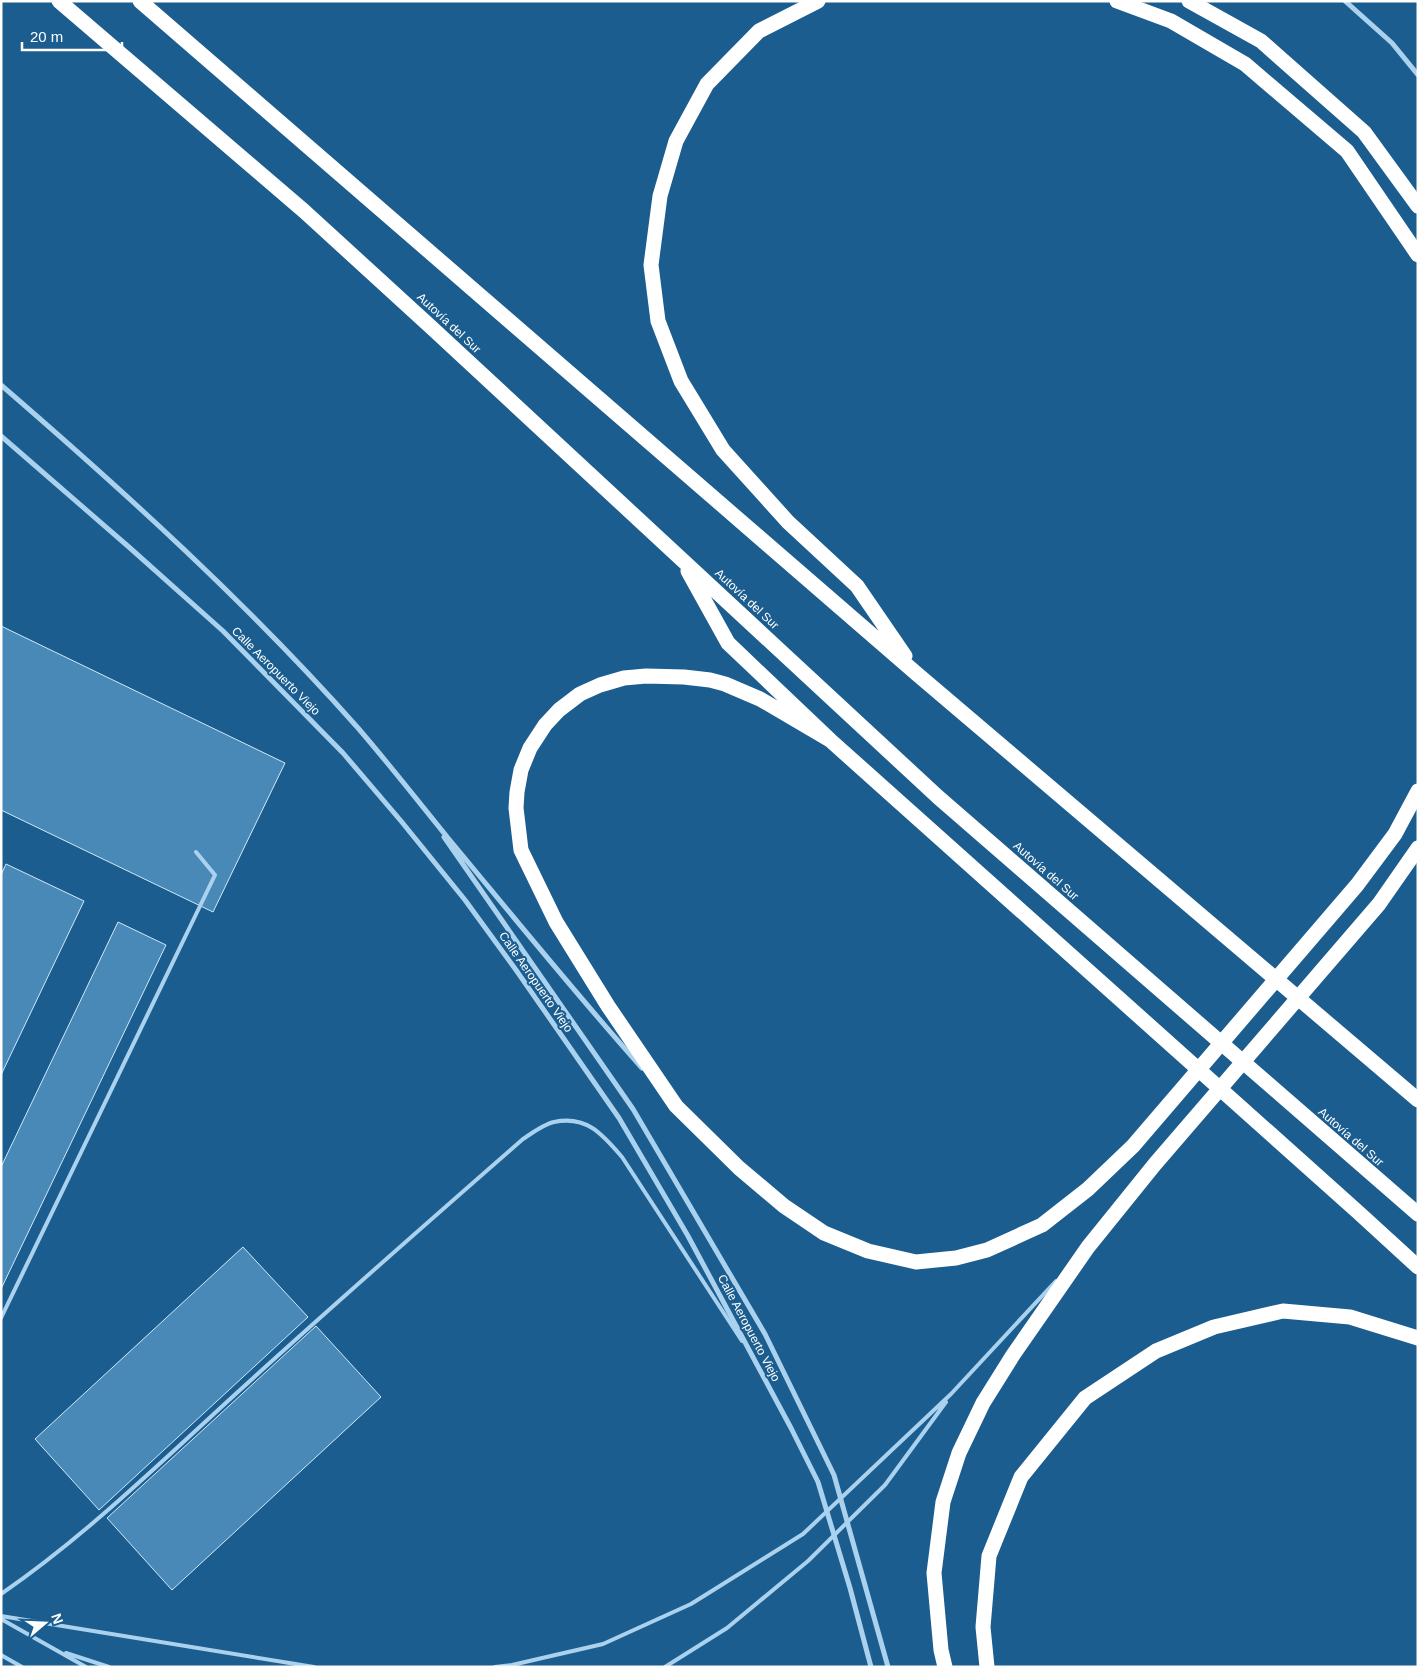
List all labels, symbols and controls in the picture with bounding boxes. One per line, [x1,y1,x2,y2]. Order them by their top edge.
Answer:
scale bar [22,20,122,52]
text: 20 m [30,28,63,45]
street label: Autovía del Sur [414,290,484,356]
street label: Autovía del Sur [712,566,782,632]
street label: Calle Aeropuerto Viejo [229,624,323,718]
street label: Autovía del Sur [1010,839,1082,903]
street label: Calle Aeropuerto Viejo [496,929,576,1035]
street label: Autovía del Sur [1315,1105,1387,1169]
street label: Calle Aeropuerto Viejo [715,1272,783,1384]
north arrow [20,1598,70,1648]
text: N [48,1611,67,1626]

